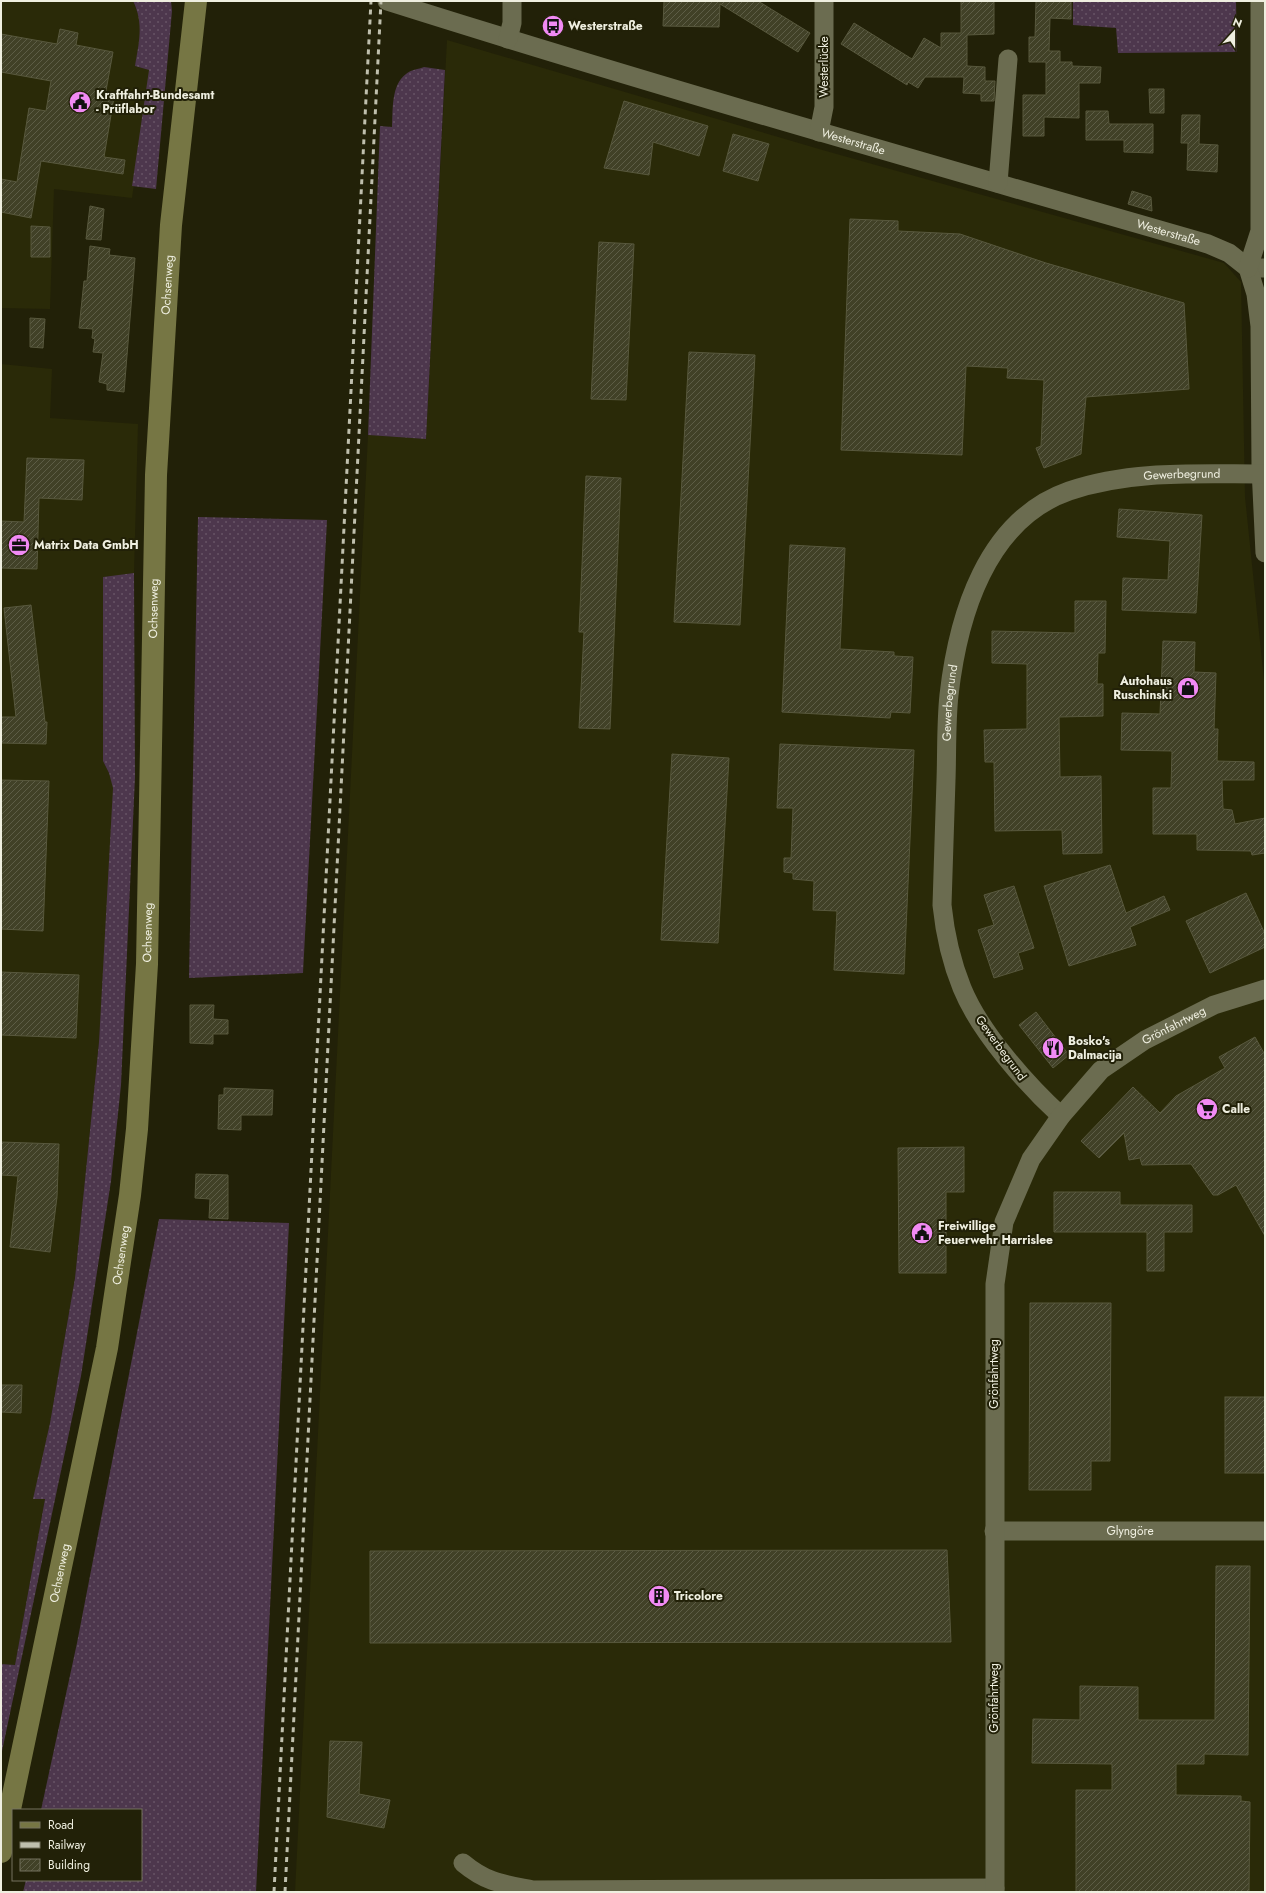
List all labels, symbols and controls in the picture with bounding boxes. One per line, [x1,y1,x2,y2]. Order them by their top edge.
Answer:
north arrow [1214,12,1254,52]
bus stop icon: Westerstraße [540,13,566,39]
text: N [1231,14,1245,32]
place label: Westerstraße [568,17,643,35]
street label: Westerlücke [815,36,833,98]
place label: Kraftfahrt-Bundesamt - Prüflabor [96,86,214,118]
public building icon: Kraftfahrt-Bundesamt - Prüflabor [67,89,93,115]
street label: Westerstraße [819,124,887,159]
street label: Westerstraße [1134,215,1202,250]
street label: Ochsenweg [157,254,178,315]
street label: Gewerbegrund [1143,465,1221,485]
office icon: Matrix Data GmbH [6,532,32,558]
place label: Matrix Data GmbH [34,536,139,554]
street label: Ochsenweg [144,578,163,639]
street label: Gewerbegrund [938,663,962,741]
place label: Autohaus Ruschinski [1113,672,1173,704]
shop icon: Autohaus Ruschinski [1175,675,1201,701]
street label: Ochsenweg [138,902,157,963]
street label: Grönfahrtweg [1139,1002,1209,1049]
street label: Gewerbegrund [971,1012,1031,1084]
place label: Bosko's Dalmacija [1068,1032,1122,1064]
restaurant icon: Bosko's Dalmacija [1040,1035,1066,1061]
supermarket icon: Calle [1194,1096,1220,1122]
place label: Calle [1222,1100,1250,1118]
place label: Freiwillige Feuerwehr Harrislee [938,1217,1053,1249]
public building icon: Freiwillige Feuerwehr Harrislee [909,1220,935,1246]
street label: Ochsenweg [108,1224,134,1286]
street label: Grönfahrtweg [985,1339,1003,1409]
street label: Glyngöre [1106,1522,1154,1540]
street label: Ochsenweg [45,1542,75,1604]
building icon: Tricolore [646,1583,672,1609]
place label: Tricolore [674,1587,723,1605]
street label: Grönfahrtweg [985,1663,1003,1733]
legend [12,1809,142,1881]
text: Road [48,1816,74,1834]
text: Railway [48,1836,86,1854]
text: Building [48,1856,90,1874]

